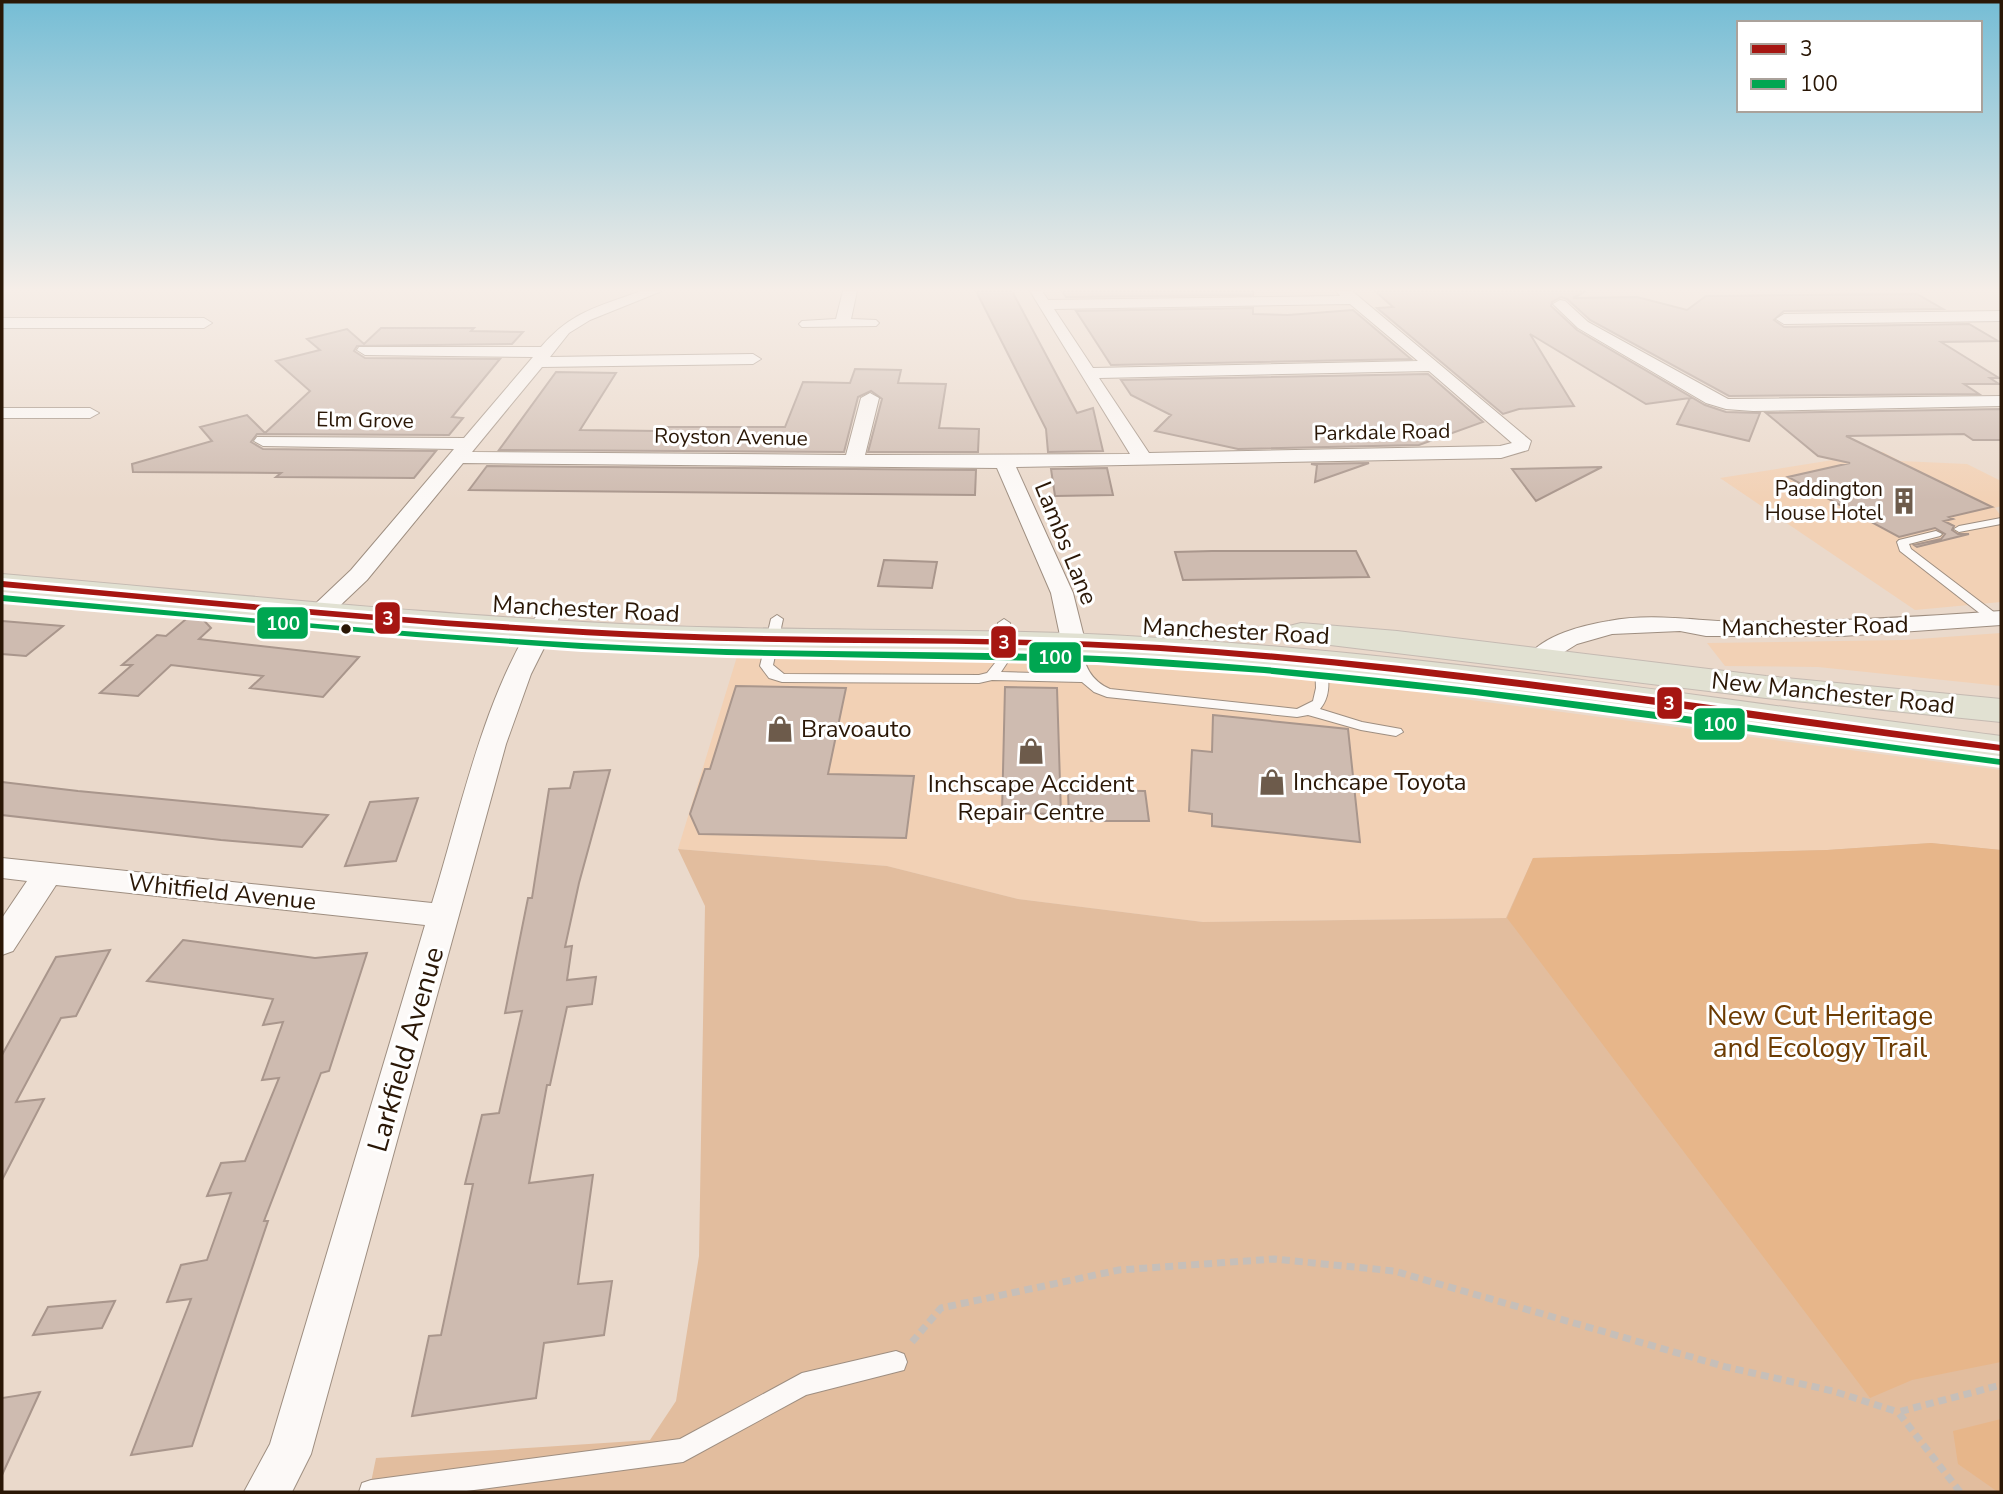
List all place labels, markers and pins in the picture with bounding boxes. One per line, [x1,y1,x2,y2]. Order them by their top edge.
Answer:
place label: Paddington House Hotel [1765,475,1884,527]
building icon: Paddington House Hotel [1889,486,1919,516]
unlabelled marker [339,622,353,636]
place label: Bravoauto [801,713,912,745]
shop icon: Bravoauto [765,714,795,744]
shop icon: Inchscape Accident Repair Centre [1016,736,1046,766]
place label: Inchcape Toyota [1293,766,1466,798]
shop icon: Inchcape Toyota [1257,767,1287,797]
place label: Inchscape Accident Repair Centre [928,768,1135,828]

